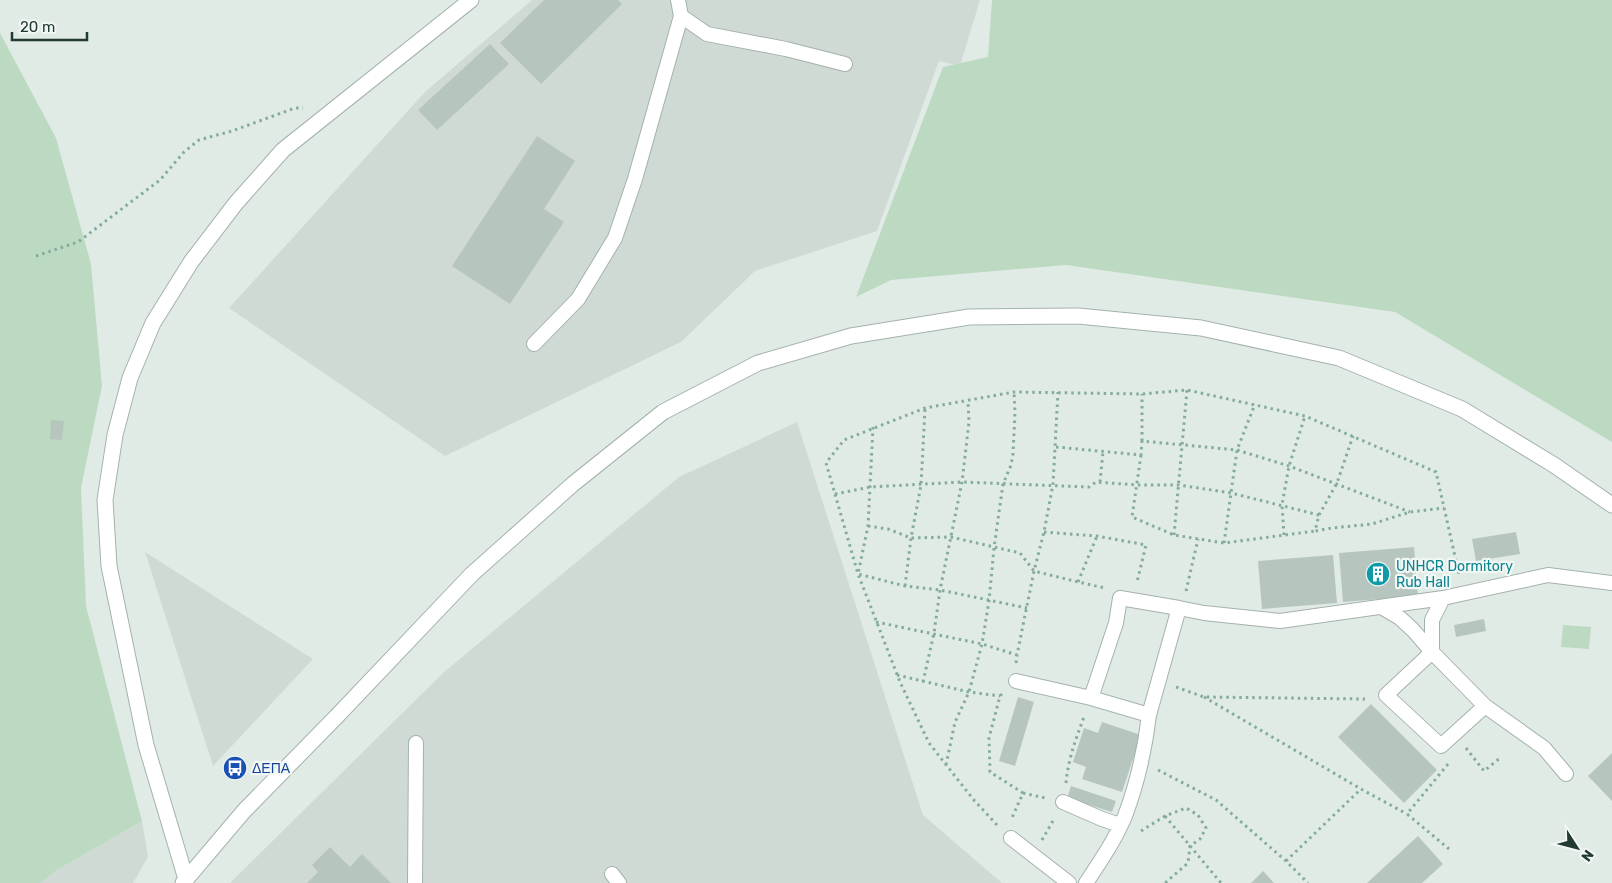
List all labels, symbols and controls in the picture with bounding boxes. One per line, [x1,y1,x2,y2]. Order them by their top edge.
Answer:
scale bar [12,10,88,42]
text: 20 m [20,18,55,36]
place label: UNHCR Dormitory Rub Hall [1396,558,1513,591]
building icon: UNHCR Dormitory Rub Hall [1365,561,1391,587]
bus stop icon: ΔΕΠΑ [222,755,248,781]
place label: ΔΕΠΑ [252,760,291,777]
north arrow [1552,823,1602,873]
text: N [1577,846,1597,864]

